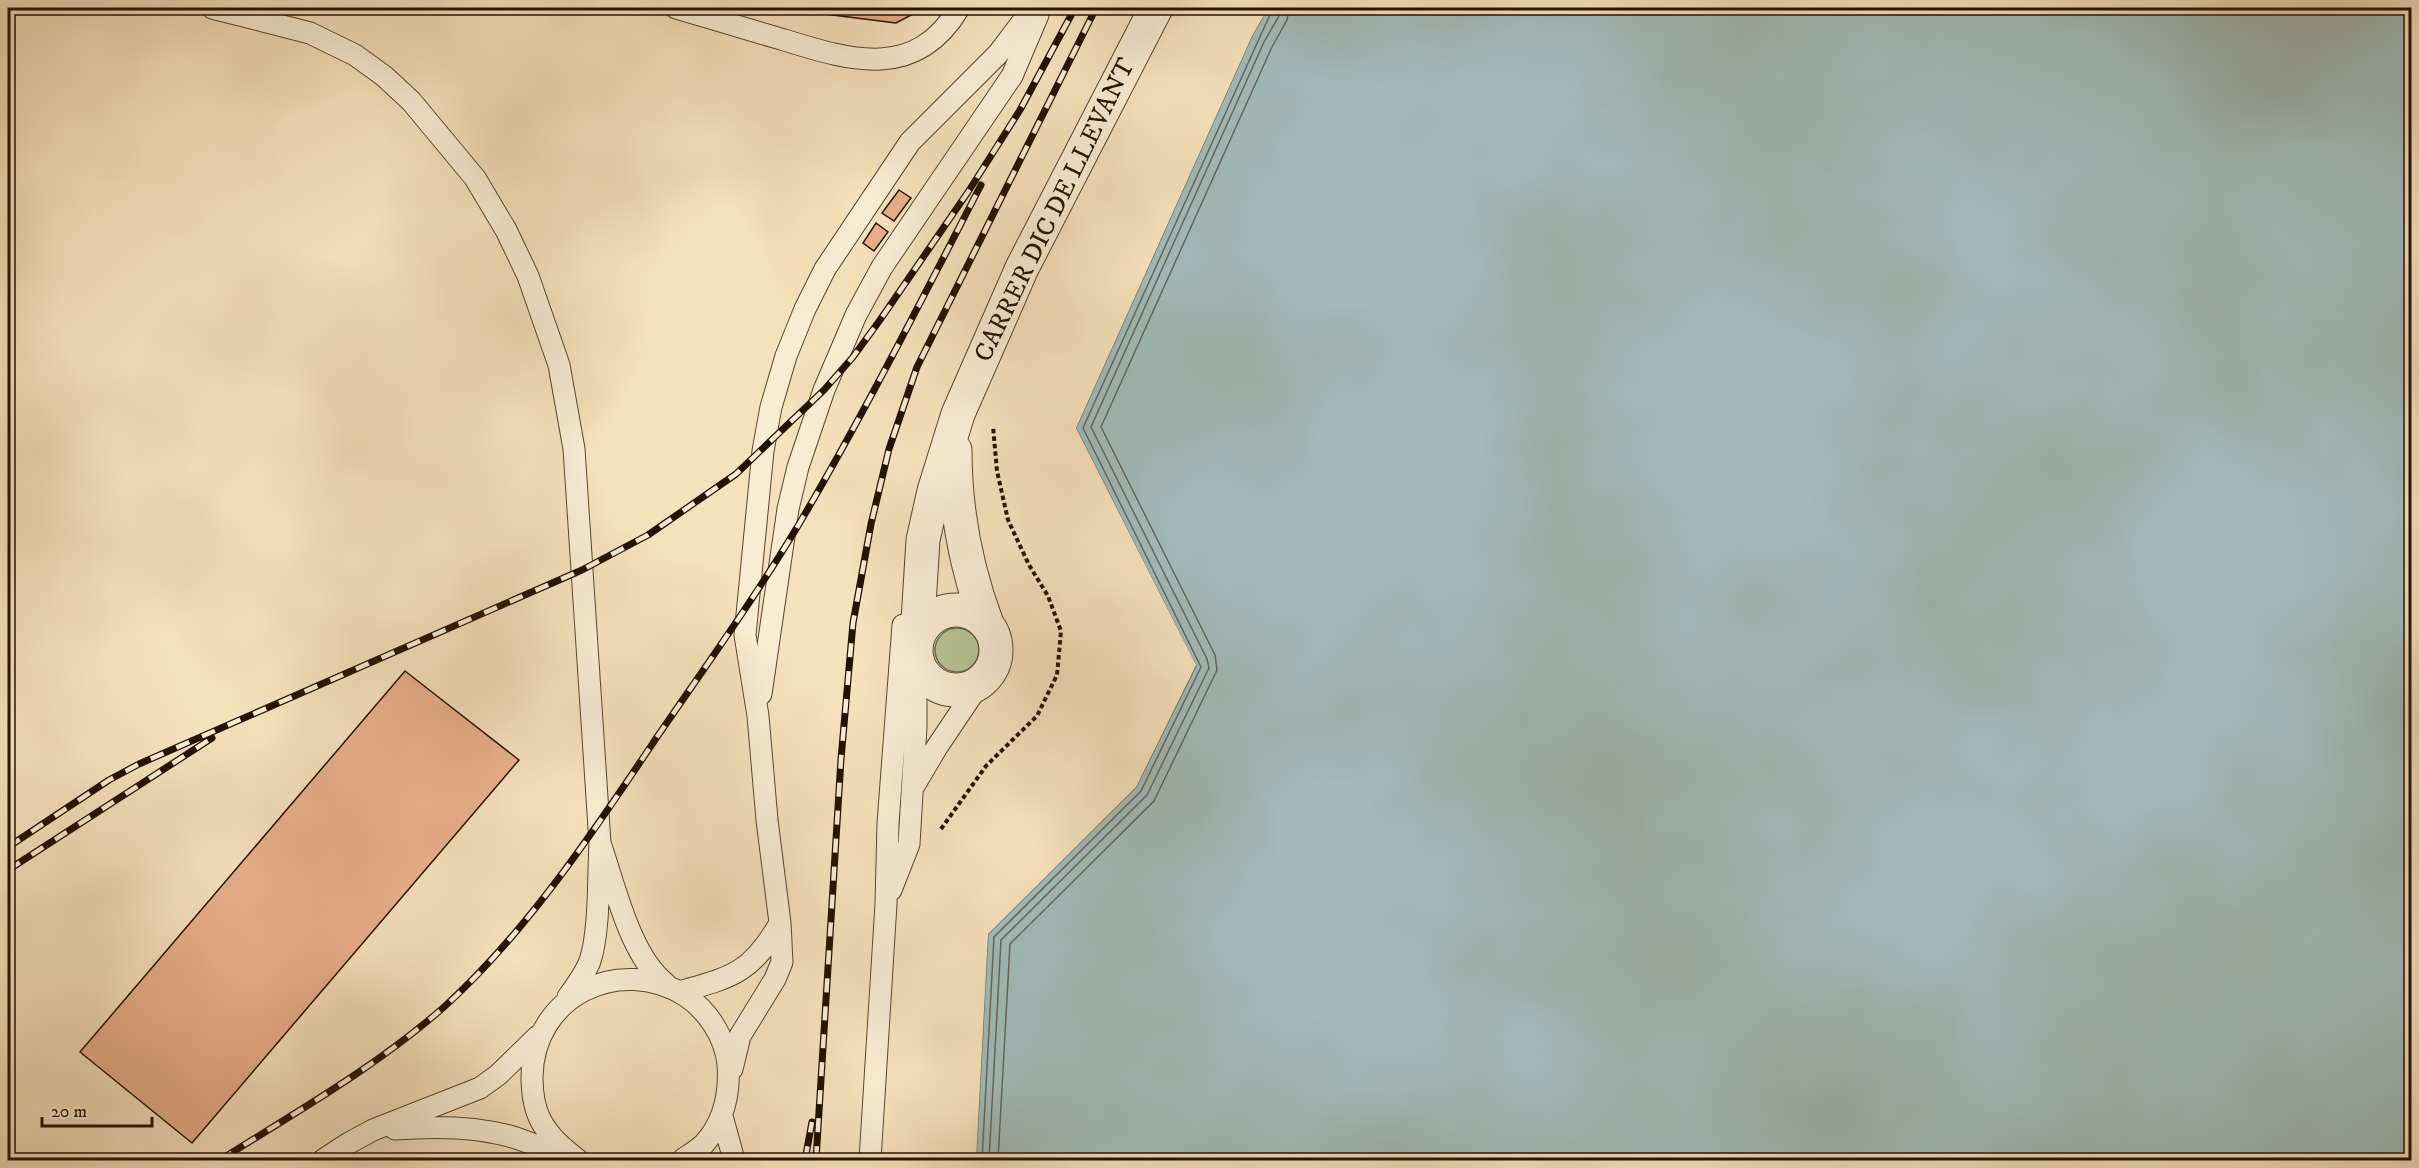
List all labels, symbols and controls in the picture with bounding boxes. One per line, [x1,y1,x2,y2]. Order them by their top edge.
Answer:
street label: CARRER DIC DE LLEVANT [967,52,1143,367]
scale bar [42,1090,152,1128]
text: 20 m [51,1101,87,1123]

